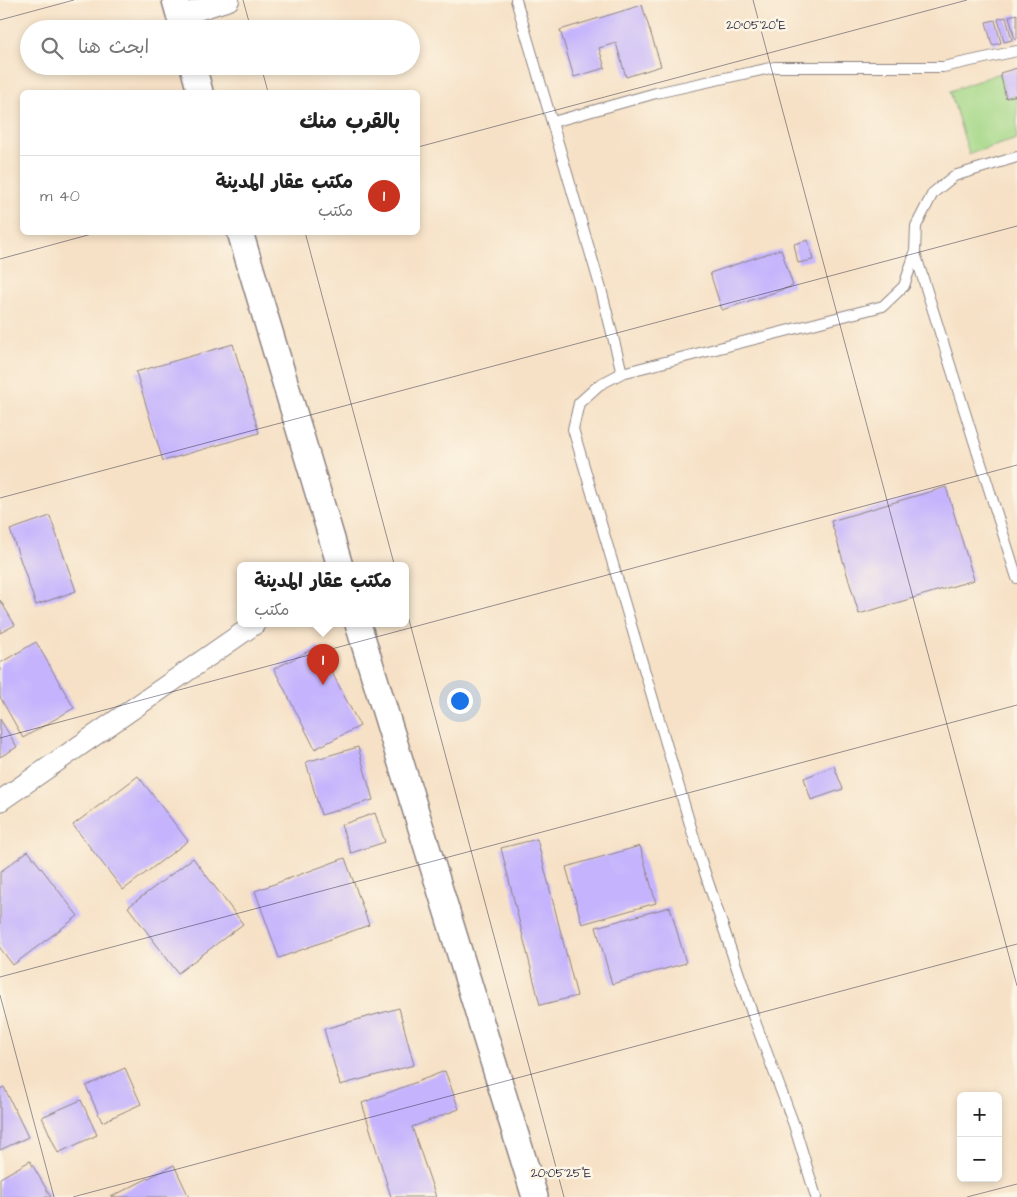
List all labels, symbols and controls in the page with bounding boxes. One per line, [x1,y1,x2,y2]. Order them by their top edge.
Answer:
text: 20°05'20"E [726,17,786,34]
search box [20,20,420,75]
icon: search [38,34,66,62]
text: ابحث هنا [78,34,149,61]
text: بالقرب منك [299,107,400,136]
text: مكتب عقار المدينة [216,169,353,196]
text: 40 m [40,185,80,207]
text: 1 [383,185,385,207]
text: مكتب [318,200,353,222]
popup [237,562,409,627]
text: مكتب عقار المدينة [254,568,392,595]
text: مكتب [254,599,289,621]
pin: 1 [307,644,339,685]
your location [447,688,473,714]
map controls [957,1092,1002,1182]
button: + [957,1092,1002,1137]
button: − [957,1137,1002,1182]
text: 20°05'25"E [531,1165,591,1182]

